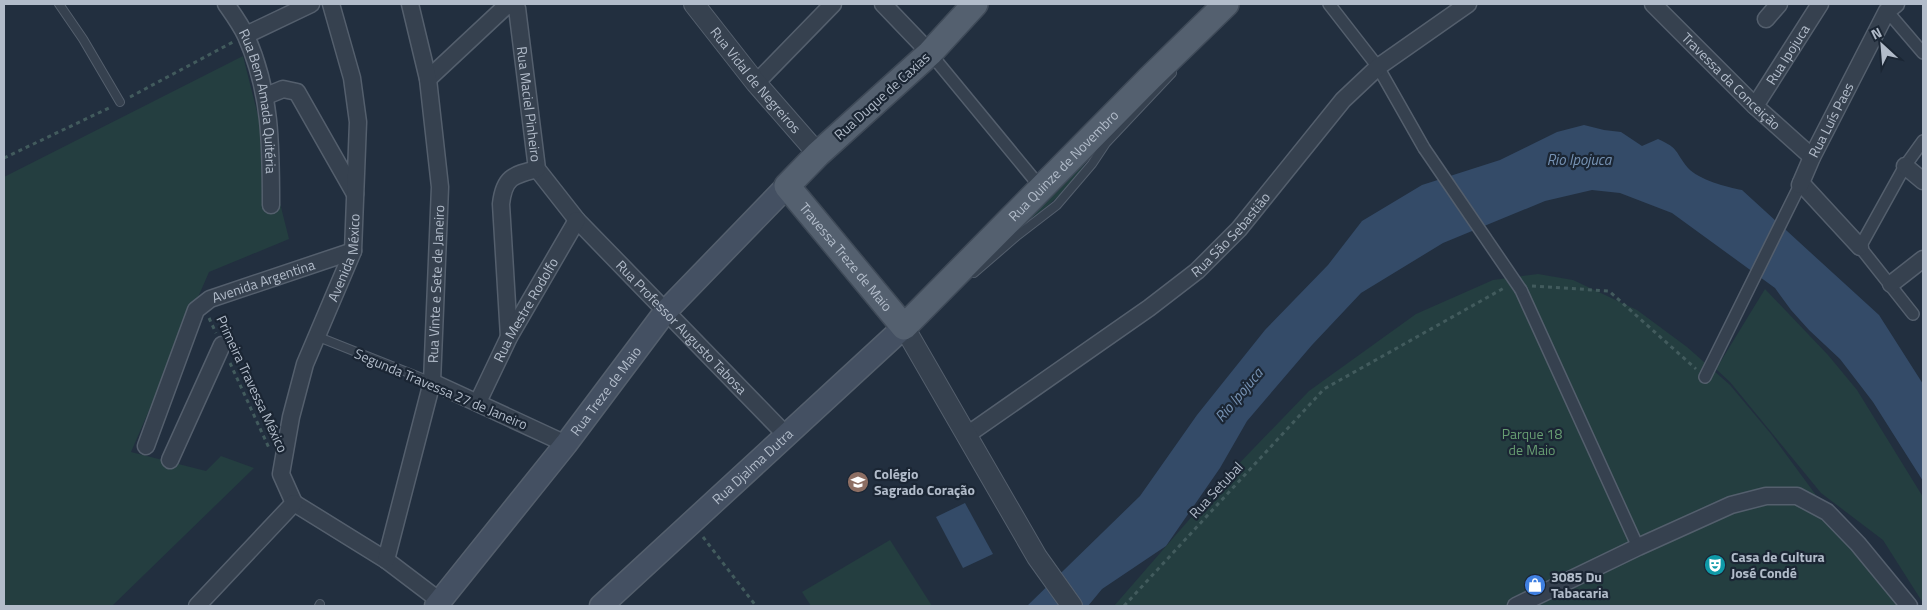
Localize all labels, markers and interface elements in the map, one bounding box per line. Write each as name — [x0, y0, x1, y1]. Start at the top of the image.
street label: Rua Ipojuca — [1760, 20, 1814, 89]
north arrow — [1857, 20, 1907, 70]
text: N — [1867, 21, 1885, 44]
street label: Rua Vidal de Negreiros — [706, 22, 806, 138]
street label: Rua Bem Amada Quitéria — [234, 25, 282, 174]
street label: Travessa da Conceição — [1677, 28, 1786, 134]
street label: Rua Maciel Pinheiro — [512, 45, 547, 163]
street label: Rua Duque de Caxias — [829, 47, 934, 144]
street label: Rua Luís Paes — [1803, 79, 1859, 161]
street label: Rua Quinze de Novembro — [1003, 105, 1123, 226]
water label: Rio Ipojuca — [1547, 148, 1613, 171]
street label: Rua São Sebastião — [1186, 187, 1275, 282]
street label: Travessa Treze de Maio — [795, 197, 898, 316]
street label: Rua Vinte e Sete de Janeiro — [422, 204, 449, 363]
street label: Avenida México — [322, 213, 364, 305]
street label: Rua Mestre Rodolfo — [488, 253, 563, 365]
street label: Avenida Argentina — [209, 254, 317, 308]
street label: Rua Professor Augusto Tabosa — [611, 255, 752, 399]
street label: Primeira Travessa México — [211, 312, 294, 456]
street label: Rua Treze de Maio — [565, 341, 646, 440]
street label: Segunda Travessa 27 de Janeiro — [351, 343, 531, 435]
water label: Rio Ipojuca — [1209, 361, 1269, 427]
street label: Rua Djalma Dutra — [707, 423, 797, 509]
park label: Parque 18 de Maio — [1502, 423, 1562, 460]
street label: Rua Setubal — [1184, 457, 1247, 523]
place label: Colégio Sagrado Coração — [874, 463, 975, 500]
school or university icon: Colégio Sagrado Coração — [846, 470, 870, 494]
place label: Casa de Cultura José Condé — [1731, 546, 1825, 583]
theatre icon: Casa de Cultura José Condé — [1703, 553, 1727, 577]
place label: 3085 Du Tabacaria — [1551, 566, 1609, 603]
shop icon: 3085 Du Tabacaria — [1523, 573, 1547, 597]

